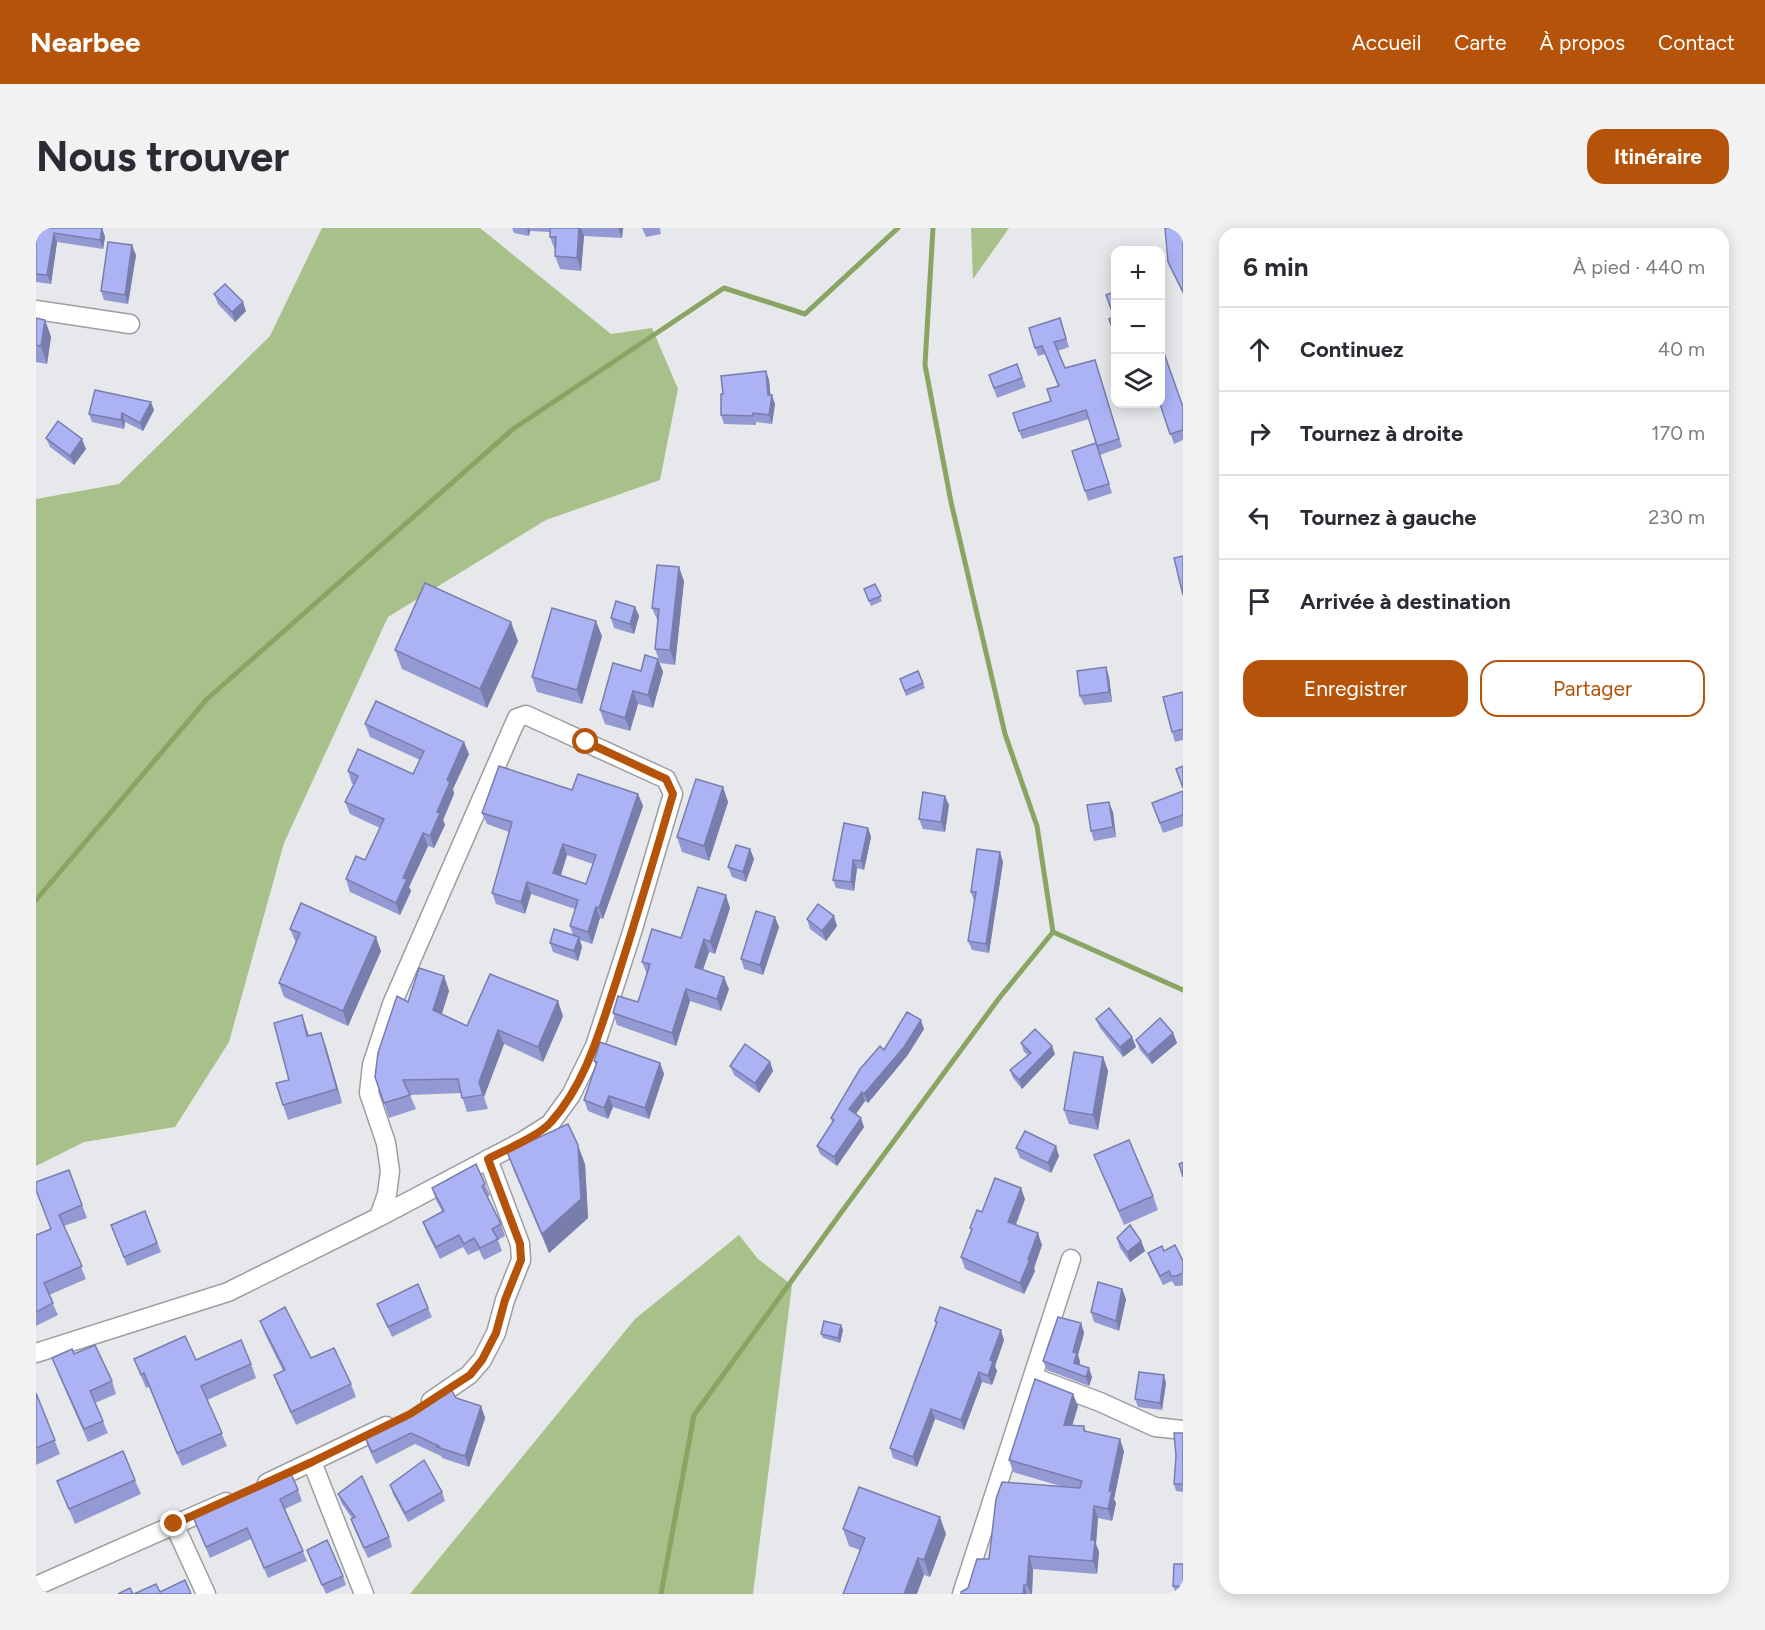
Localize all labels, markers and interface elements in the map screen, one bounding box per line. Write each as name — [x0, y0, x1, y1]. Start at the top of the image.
text: Nearbee — [30, 25, 140, 59]
text: Accueil — [1352, 30, 1421, 55]
text: Carte — [1454, 30, 1507, 55]
text: À propos — [1540, 30, 1625, 55]
text: Contact — [1658, 30, 1735, 55]
button: Itinéraire — [1587, 129, 1729, 184]
text: Nous trouver — [36, 131, 289, 182]
map controls — [1111, 246, 1165, 408]
button: + — [1111, 246, 1165, 300]
text: 6 min — [1243, 251, 1309, 283]
text: À pied · 440 m — [1573, 255, 1705, 279]
button: − — [1111, 300, 1165, 354]
icon: ahead — [1243, 333, 1276, 366]
text: Continuez — [1300, 336, 1404, 363]
text: 40 m — [1658, 337, 1705, 361]
button: layers — [1111, 354, 1165, 408]
icon: right — [1243, 417, 1276, 450]
text: Tournez à droite — [1300, 420, 1463, 447]
text: 170 m — [1651, 421, 1705, 445]
icon: left — [1243, 501, 1276, 534]
text: Tournez à gauche — [1300, 504, 1476, 531]
text: 230 m — [1648, 505, 1705, 529]
icon: arrive — [1243, 585, 1276, 618]
text: Arrivée à destination — [1300, 588, 1511, 615]
button: Enregistrer — [1243, 660, 1468, 717]
button: Partager — [1480, 660, 1705, 717]
route start — [572, 728, 598, 754]
route end — [160, 1510, 186, 1536]

